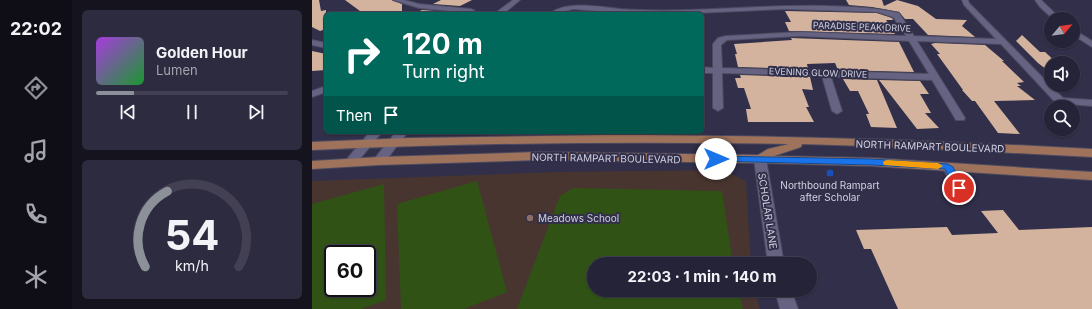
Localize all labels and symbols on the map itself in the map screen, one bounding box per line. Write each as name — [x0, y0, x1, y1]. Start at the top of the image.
north arrow — [1044, 12, 1080, 48]
street label: PARADISE PEAK DRIVE — [813, 19, 911, 34]
street label: EVENING GLOW DRIVE — [769, 65, 867, 80]
street label: NORTH RAMPART BOULEVARD — [855, 137, 1005, 155]
position arrow — [695, 138, 737, 180]
street label: NORTH RAMPART BOULEVARD — [531, 151, 681, 165]
marker: Northbound Rampart after Scholar — [825, 168, 835, 178]
pin — [942, 171, 976, 205]
street label: SCHOLAR LANE — [756, 172, 780, 250]
place label: Northbound Rampart after Scholar — [780, 179, 880, 203]
place label: Meadows School — [538, 212, 619, 224]
marker: Meadows School — [525, 213, 535, 223]
speed limit sign: 60 — [324, 245, 376, 297]

